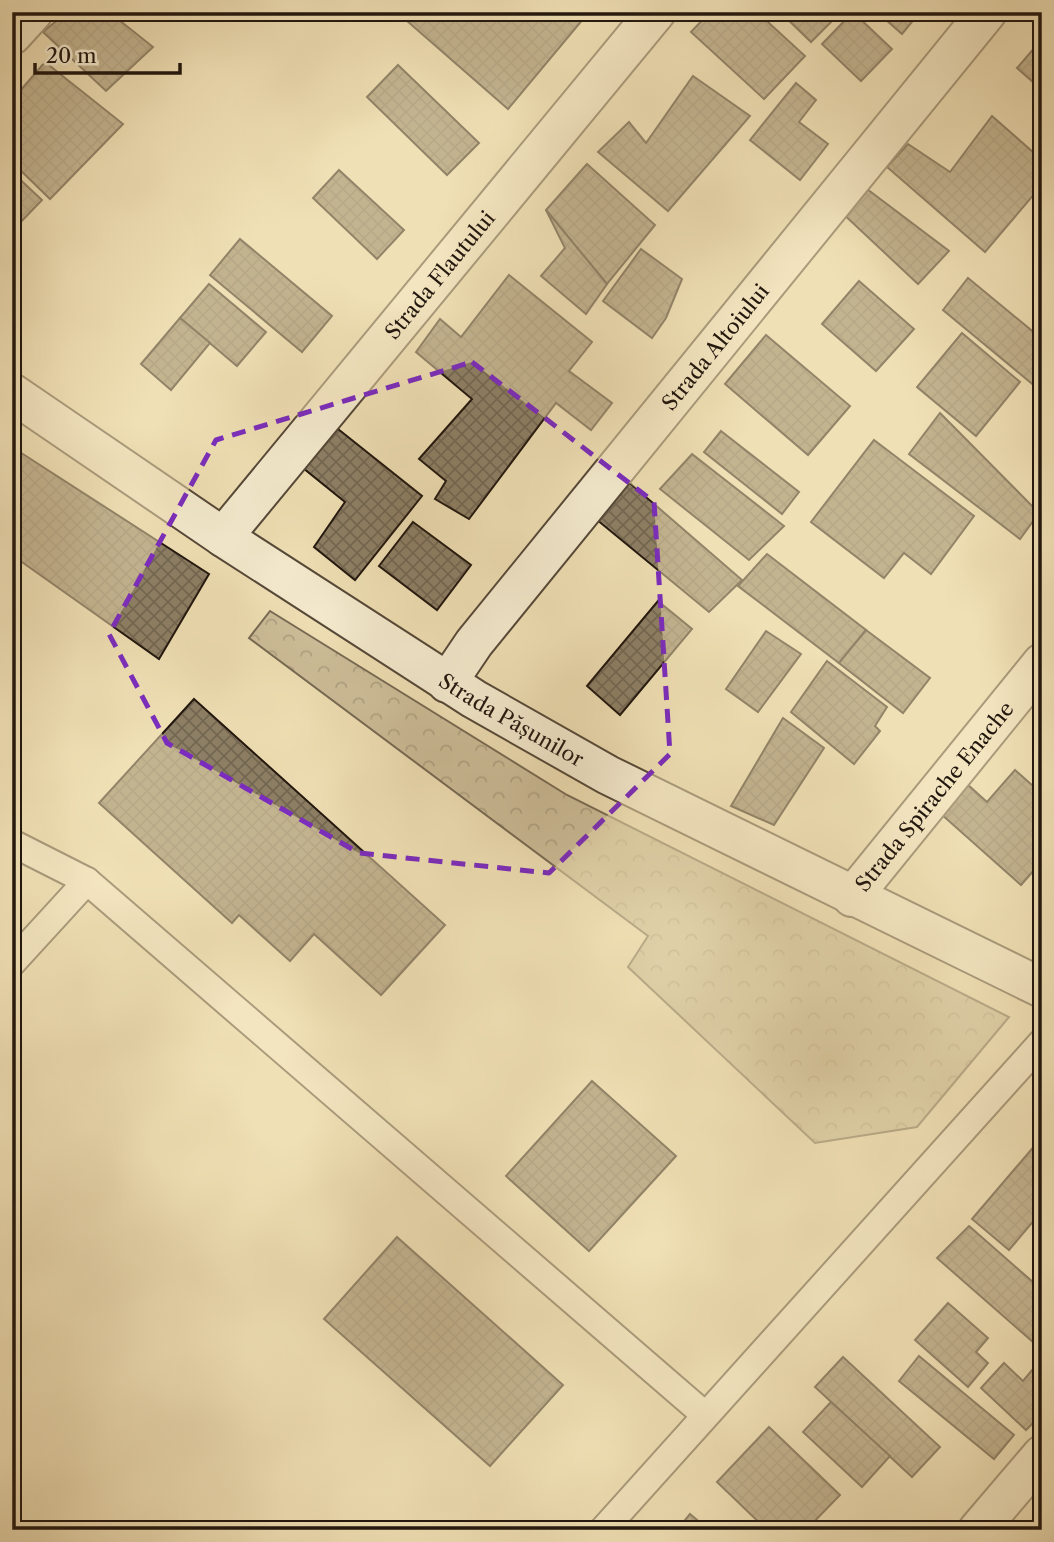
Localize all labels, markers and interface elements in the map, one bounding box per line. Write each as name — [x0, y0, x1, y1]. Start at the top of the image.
scale bar — [35, 32, 180, 76]
text: 20 m — [46, 43, 97, 68]
street label: Strada Flautului — [379, 205, 500, 344]
street label: Strada Altoiului — [656, 279, 773, 415]
street label: Strada Pășunilor — [435, 667, 589, 771]
street label: Strada Spirache Enache — [850, 696, 1018, 896]

